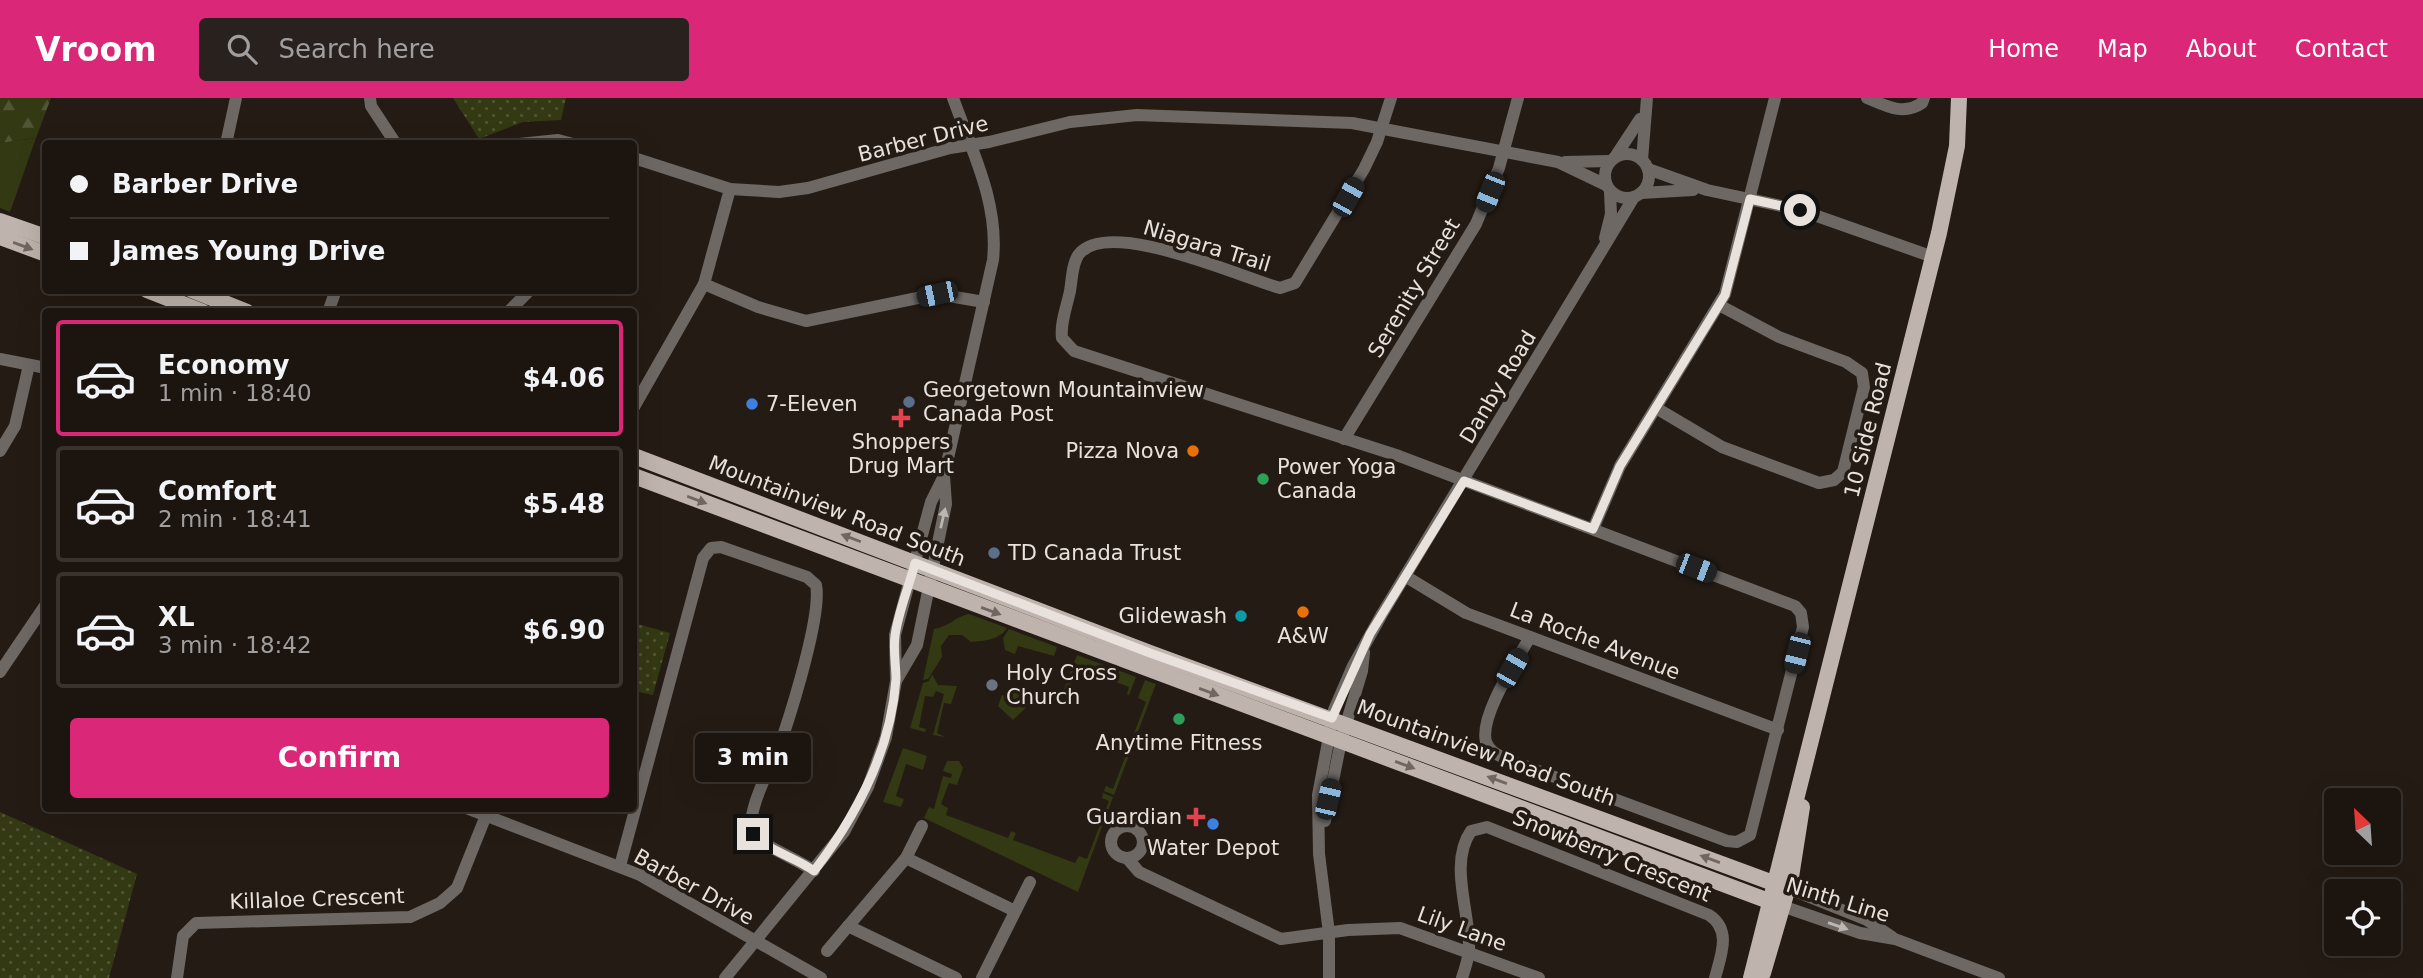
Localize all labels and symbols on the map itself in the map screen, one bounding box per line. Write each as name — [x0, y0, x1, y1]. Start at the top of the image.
street label: Barber Drive — [855, 111, 991, 167]
car — [1473, 169, 1508, 215]
car — [1329, 174, 1368, 220]
route start — [1784, 194, 1816, 226]
street label: Serenity Street — [1363, 214, 1465, 362]
street label: Niagara Trail — [1141, 215, 1273, 277]
one-way arrow — [12, 240, 33, 251]
car — [915, 279, 960, 309]
street label: Danby Road — [1455, 326, 1541, 448]
street label: 10 Side Road — [1840, 360, 1896, 500]
place label: Georgetown Mountainview Canada Post — [923, 378, 1204, 426]
place label: 7-Eleven — [766, 392, 858, 416]
marker: Georgetown Mountainview Canada Post — [901, 394, 917, 410]
marker: 7-Eleven — [744, 396, 760, 412]
marker: Shoppers Drug Mart — [893, 410, 909, 426]
place label: Shoppers Drug Mart — [848, 430, 954, 478]
place label: Pizza Nova — [1066, 439, 1179, 463]
marker: Pizza Nova — [1185, 443, 1201, 459]
street label: Mountainview Road South — [705, 451, 969, 571]
place label: Power Yoga Canada — [1277, 455, 1396, 503]
marker: Power Yoga Canada — [1255, 471, 1271, 487]
one-way arrow — [686, 495, 707, 506]
one-way arrow — [938, 507, 949, 529]
one-way arrow — [840, 533, 861, 544]
place label: TD Canada Trust — [1007, 541, 1181, 565]
marker: TD Canada Trust — [986, 545, 1002, 561]
car — [1673, 551, 1720, 585]
street label: La Roche Avenue — [1507, 598, 1683, 684]
place label: Glidewash — [1119, 604, 1227, 628]
marker: A&W — [1295, 604, 1311, 620]
one-way arrow — [981, 606, 1002, 617]
marker: Glidewash — [1233, 608, 1249, 624]
place label: A&W — [1277, 624, 1329, 648]
car — [1782, 630, 1813, 676]
car — [1493, 645, 1532, 691]
place label: Holy Cross Church — [1006, 661, 1117, 709]
marker: Holy Cross Church — [984, 677, 1000, 693]
one-way arrow — [1198, 687, 1219, 698]
street label: Mountainview Road South — [1353, 695, 1619, 811]
marker: Anytime Fitness — [1171, 711, 1187, 727]
place label: Anytime Fitness — [1096, 731, 1262, 755]
callout: 3 min — [695, 732, 811, 782]
one-way arrow — [1394, 760, 1415, 771]
one-way arrow — [1487, 774, 1508, 785]
car — [1314, 776, 1343, 822]
north arrow — [2324, 788, 2401, 864]
place label: Guardian — [1086, 805, 1182, 829]
street label: Snowberry Crescent — [1509, 805, 1715, 907]
marker: Guardian — [1188, 809, 1204, 825]
marker: Water Depot — [1205, 816, 1221, 832]
route end — [737, 818, 769, 850]
place label: Water Depot — [1147, 836, 1279, 860]
street label: Barber Drive — [630, 844, 758, 930]
one-way arrow — [1700, 853, 1721, 864]
street label: Ninth Line — [1783, 873, 1893, 927]
street label: Killaloe Crescent — [229, 884, 405, 914]
street label: Lily Lane — [1414, 902, 1510, 956]
one-way arrow — [1827, 921, 1848, 932]

